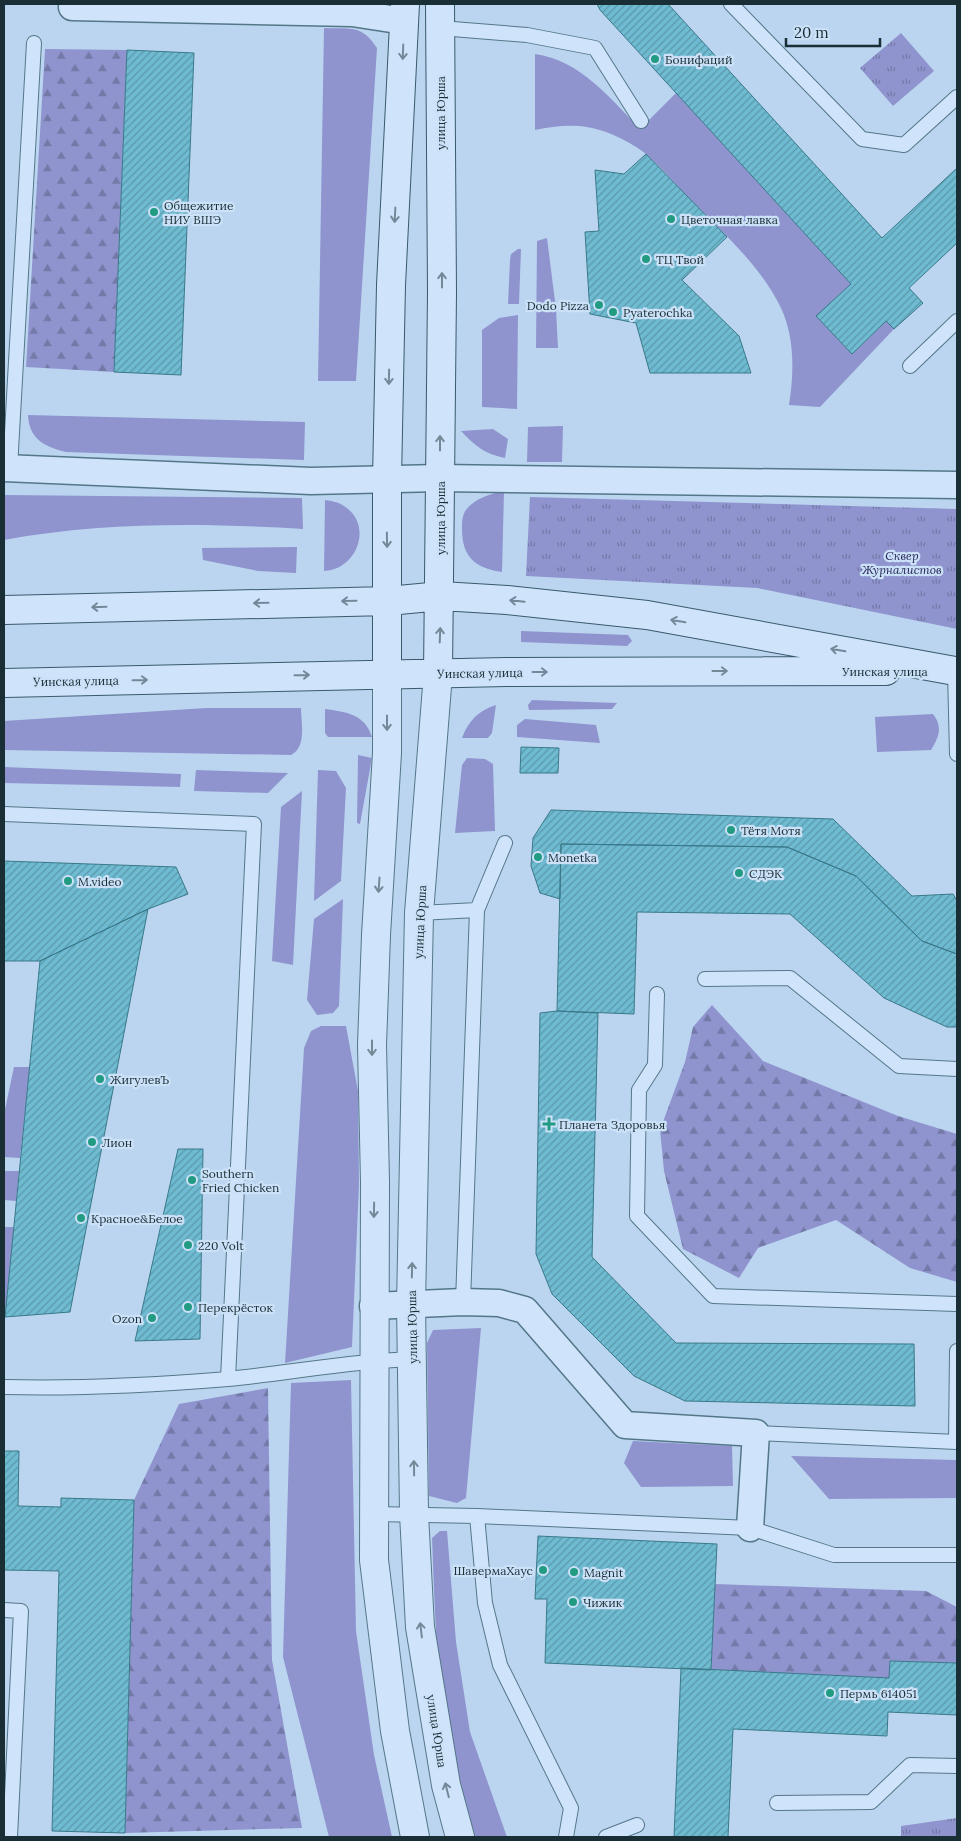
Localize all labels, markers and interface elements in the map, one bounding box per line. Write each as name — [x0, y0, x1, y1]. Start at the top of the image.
scale bar — [786, 15, 880, 47]
text: 20 m — [794, 23, 829, 42]
one-way arrow — [398, 44, 407, 60]
place label: Бонифаций — [665, 52, 732, 67]
marker: Бонифаций — [649, 53, 661, 65]
street label: улица Юрша — [433, 76, 448, 150]
place label: Общежитие НИУ ВШЭ — [164, 198, 234, 227]
marker: Общежитие НИУ ВШЭ — [148, 206, 160, 218]
one-way arrow — [390, 206, 399, 222]
place label: Цветочная лавка — [681, 212, 778, 227]
marker: Цветочная лавка — [665, 213, 677, 225]
place label: ТЦ Твой — [656, 252, 704, 267]
marker: ТЦ Твой — [640, 253, 652, 265]
one-way arrow — [437, 272, 446, 288]
place label: Dodo Pizza — [527, 298, 589, 313]
marker: Dodo Pizza — [593, 299, 605, 311]
place label: Pyaterochka — [623, 305, 692, 320]
marker: Pyaterochka — [607, 306, 619, 318]
one-way arrow — [384, 368, 394, 385]
one-way arrow — [435, 435, 445, 451]
street label: улица Юрша — [433, 481, 448, 555]
one-way arrow — [382, 531, 392, 547]
park label: Сквер Журналистов — [861, 548, 942, 577]
one-way arrow — [341, 596, 358, 606]
one-way arrow — [509, 596, 525, 606]
one-way arrow — [253, 598, 270, 608]
one-way arrow — [91, 602, 107, 612]
one-way arrow — [670, 615, 686, 625]
one-way arrow — [435, 627, 444, 643]
one-way arrow — [830, 644, 846, 654]
street label: Уинская улица — [841, 664, 928, 679]
street label: Уинская улица — [436, 665, 523, 681]
one-way arrow — [711, 666, 727, 676]
one-way arrow — [531, 667, 547, 677]
one-way arrow — [294, 671, 310, 680]
street label: Уинская улица — [32, 673, 119, 689]
one-way arrow — [132, 675, 148, 684]
one-way arrow — [382, 715, 392, 731]
place label: Тётя Мотя — [741, 823, 801, 838]
marker: Тётя Мотя — [725, 824, 737, 836]
place label: Monetka — [548, 850, 597, 865]
marker: Monetka — [532, 851, 544, 863]
place label: СДЭК — [749, 866, 783, 881]
marker: СДЭК — [733, 867, 745, 879]
place label: M.video — [78, 874, 122, 889]
marker: M.video — [62, 875, 74, 887]
one-way arrow — [374, 877, 383, 893]
street label: улица Юрша — [411, 885, 429, 959]
one-way arrow — [367, 1040, 377, 1056]
place label: ЖигулевЪ — [110, 1072, 170, 1087]
marker: ЖигулевЪ — [94, 1073, 106, 1085]
place label: Планета Здоровья — [559, 1117, 665, 1132]
marker: Планета Здоровья — [543, 1118, 555, 1130]
place label: Лион — [102, 1135, 132, 1150]
marker: Лион — [86, 1136, 98, 1148]
place label: Southern Fried Chicken — [202, 1166, 279, 1195]
marker: Southern Fried Chicken — [186, 1174, 198, 1186]
one-way arrow — [369, 1202, 379, 1218]
place label: Красное&Белое — [91, 1211, 183, 1226]
marker: Красное&Белое — [75, 1212, 87, 1224]
place label: 220 Volt — [198, 1238, 244, 1253]
marker: 220 Volt — [182, 1239, 194, 1251]
one-way arrow — [407, 1262, 416, 1278]
street label: улица Юрша — [404, 1290, 420, 1364]
place label: Перекрёсток — [198, 1300, 273, 1315]
marker: Перекрёсток — [182, 1301, 194, 1313]
place label: Ozon — [112, 1311, 142, 1326]
marker: Ozon — [146, 1312, 158, 1324]
one-way arrow — [409, 1460, 419, 1476]
place label: ШавермаХаус — [453, 1563, 533, 1578]
marker: ШавермаХаус — [537, 1564, 549, 1576]
place label: Magnit — [584, 1565, 624, 1580]
marker: Magnit — [568, 1566, 580, 1578]
place label: Чижик — [583, 1595, 623, 1610]
marker: Чижик — [567, 1596, 579, 1608]
one-way arrow — [416, 1622, 426, 1638]
place label: Пермь 614051 — [840, 1686, 917, 1701]
marker: Пермь 614051 — [824, 1687, 836, 1699]
street label: улица Юрша — [424, 1693, 450, 1769]
one-way arrow — [442, 1783, 451, 1799]

